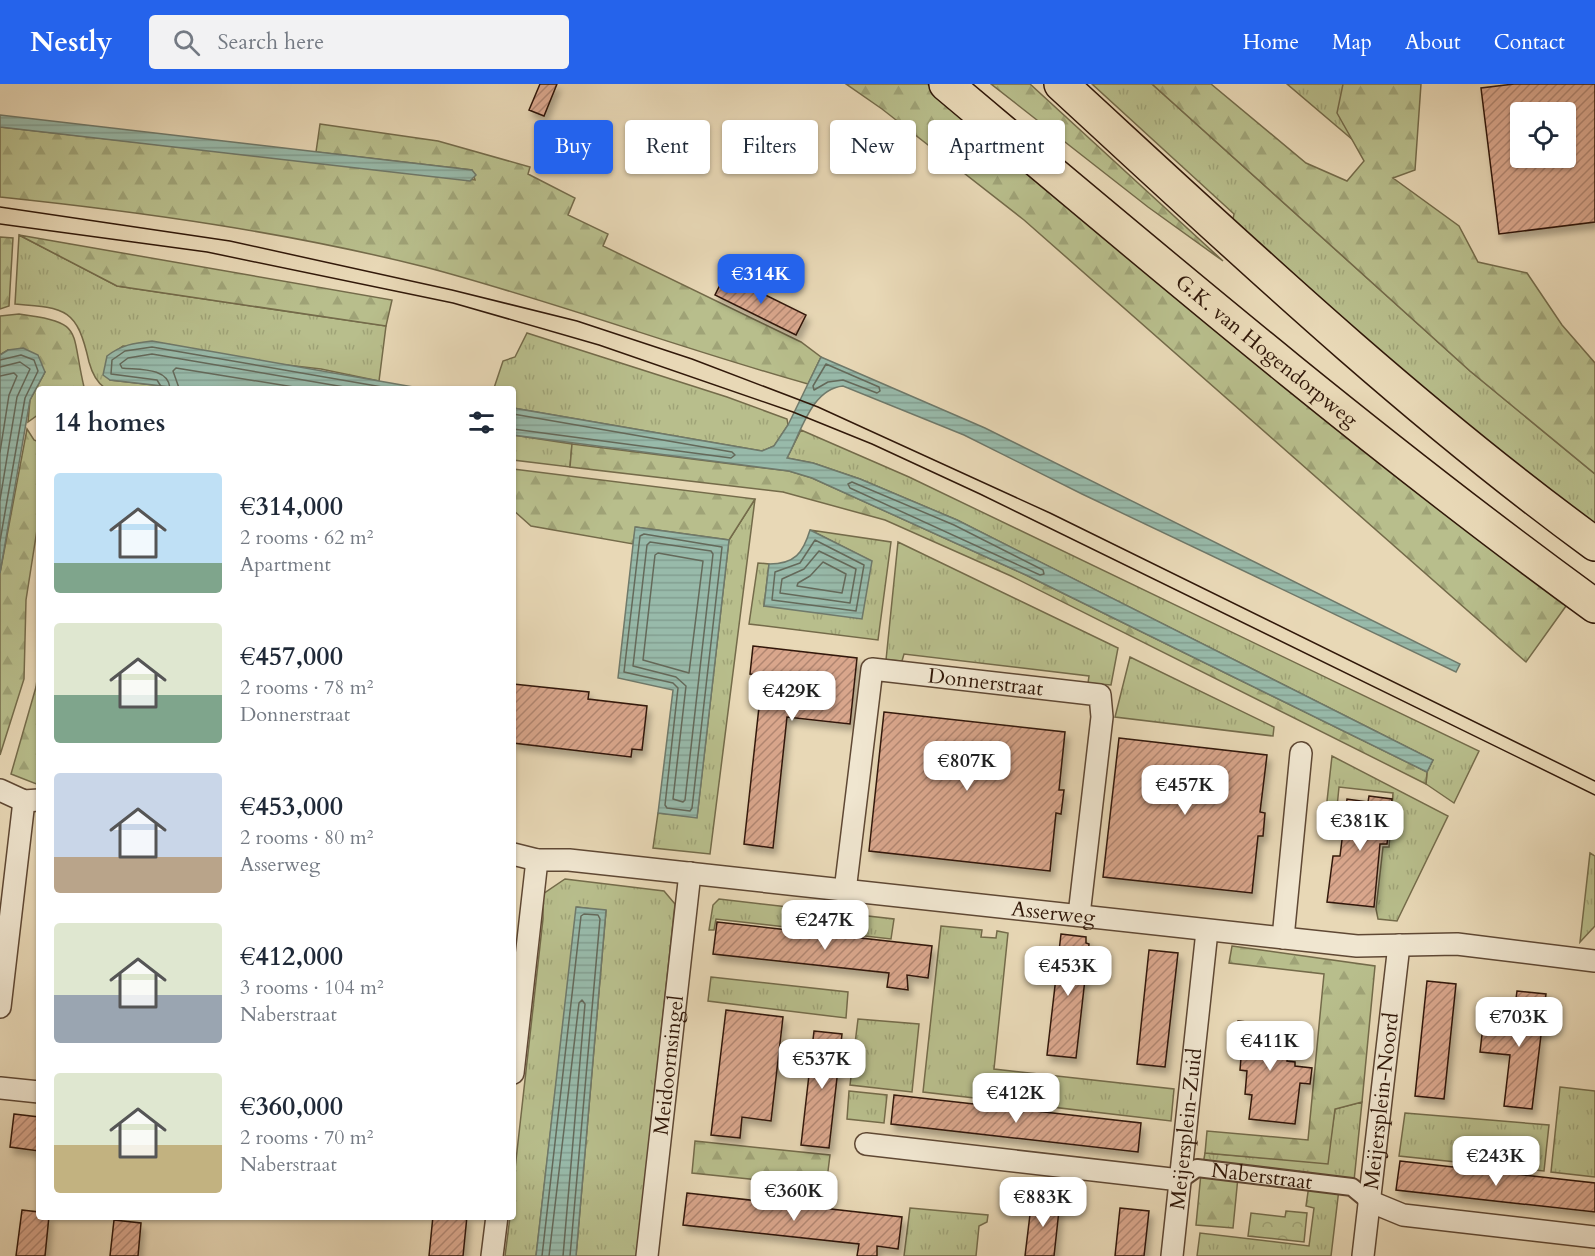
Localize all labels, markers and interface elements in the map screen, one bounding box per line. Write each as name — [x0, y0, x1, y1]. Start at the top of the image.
search box — [149, 15, 569, 69]
text: Nestly — [30, 23, 113, 61]
icon: search — [170, 26, 203, 59]
text: Search here — [218, 27, 324, 57]
text: Home — [1243, 28, 1299, 57]
text: Map — [1332, 28, 1372, 57]
text: About — [1405, 28, 1461, 57]
text: Contact — [1494, 28, 1565, 57]
map controls — [1510, 102, 1576, 168]
button: locate — [1510, 102, 1576, 168]
chip: Buy — [534, 120, 613, 174]
chip: Rent — [625, 120, 710, 174]
chip: Filters — [722, 120, 818, 174]
chip: New — [830, 120, 916, 174]
chip: Apartment — [928, 120, 1065, 174]
pin: €314K — [719, 254, 803, 305]
text: €314K — [732, 260, 790, 287]
street label: G.K. van Hogendorpweg — [1169, 268, 1364, 434]
text: 14 homes — [54, 405, 165, 440]
icon: filters — [465, 406, 498, 439]
text: €314,000 — [240, 489, 343, 524]
icon: home — [102, 497, 174, 569]
text: 2 rooms · 62 m² — [240, 524, 373, 551]
text: Apartment — [240, 551, 331, 578]
text: €457,000 — [240, 639, 343, 674]
icon: home — [102, 647, 174, 719]
street label: Donnerstraat — [926, 661, 1045, 703]
pin: €429K — [750, 671, 834, 722]
text: 2 rooms · 78 m² — [240, 674, 373, 701]
text: €429K — [763, 677, 821, 704]
text: Donnerstraat — [240, 701, 350, 728]
pin: €807K — [925, 741, 1009, 792]
text: €807K — [938, 747, 996, 774]
pin: €457K — [1143, 765, 1227, 816]
text: €457K — [1156, 771, 1214, 798]
text: €453,000 — [240, 789, 343, 824]
icon: home — [102, 797, 174, 869]
pin: €381K — [1318, 801, 1402, 852]
text: €381K — [1331, 807, 1389, 834]
text: 2 rooms · 80 m² — [240, 824, 373, 851]
text: Asserweg — [240, 851, 320, 878]
street label: Asserweg — [1010, 894, 1097, 932]
pin: €247K — [783, 900, 867, 951]
text: €247K — [796, 906, 854, 933]
text: €412,000 — [240, 939, 343, 974]
pin: €453K — [1026, 946, 1110, 997]
icon: home — [102, 947, 174, 1019]
text: €453K — [1039, 952, 1097, 979]
text: 3 rooms · 104 m² — [240, 974, 384, 1001]
street label: Meidoornsingel — [647, 994, 691, 1137]
pin: €703K — [1477, 997, 1561, 1048]
text: Naberstraat — [240, 1001, 337, 1028]
text: €703K — [1490, 1003, 1548, 1030]
street label: Meijersplein-Noord — [1357, 1011, 1406, 1191]
pin: €411K — [1228, 1021, 1312, 1072]
text: €411K — [1241, 1027, 1299, 1054]
pin: €537K — [780, 1039, 864, 1090]
text: €537K — [793, 1045, 851, 1072]
street label: Meijersplein-Zuid — [1163, 1047, 1209, 1211]
pin: €412K — [974, 1073, 1058, 1124]
text: €412K — [987, 1079, 1045, 1106]
text: €360,000 — [240, 1089, 343, 1124]
icon: home — [102, 1097, 174, 1169]
text: 2 rooms · 70 m² — [240, 1124, 373, 1151]
pin: €243K — [1454, 1136, 1538, 1187]
text: €243K — [1467, 1142, 1525, 1169]
text: Naberstraat — [240, 1151, 337, 1178]
street label: Naberstraat — [1209, 1156, 1314, 1197]
pin: €360K — [752, 1171, 836, 1222]
text: €360K — [765, 1177, 823, 1204]
pin: €883K — [1001, 1177, 1085, 1228]
text: €883K — [1014, 1183, 1072, 1210]

